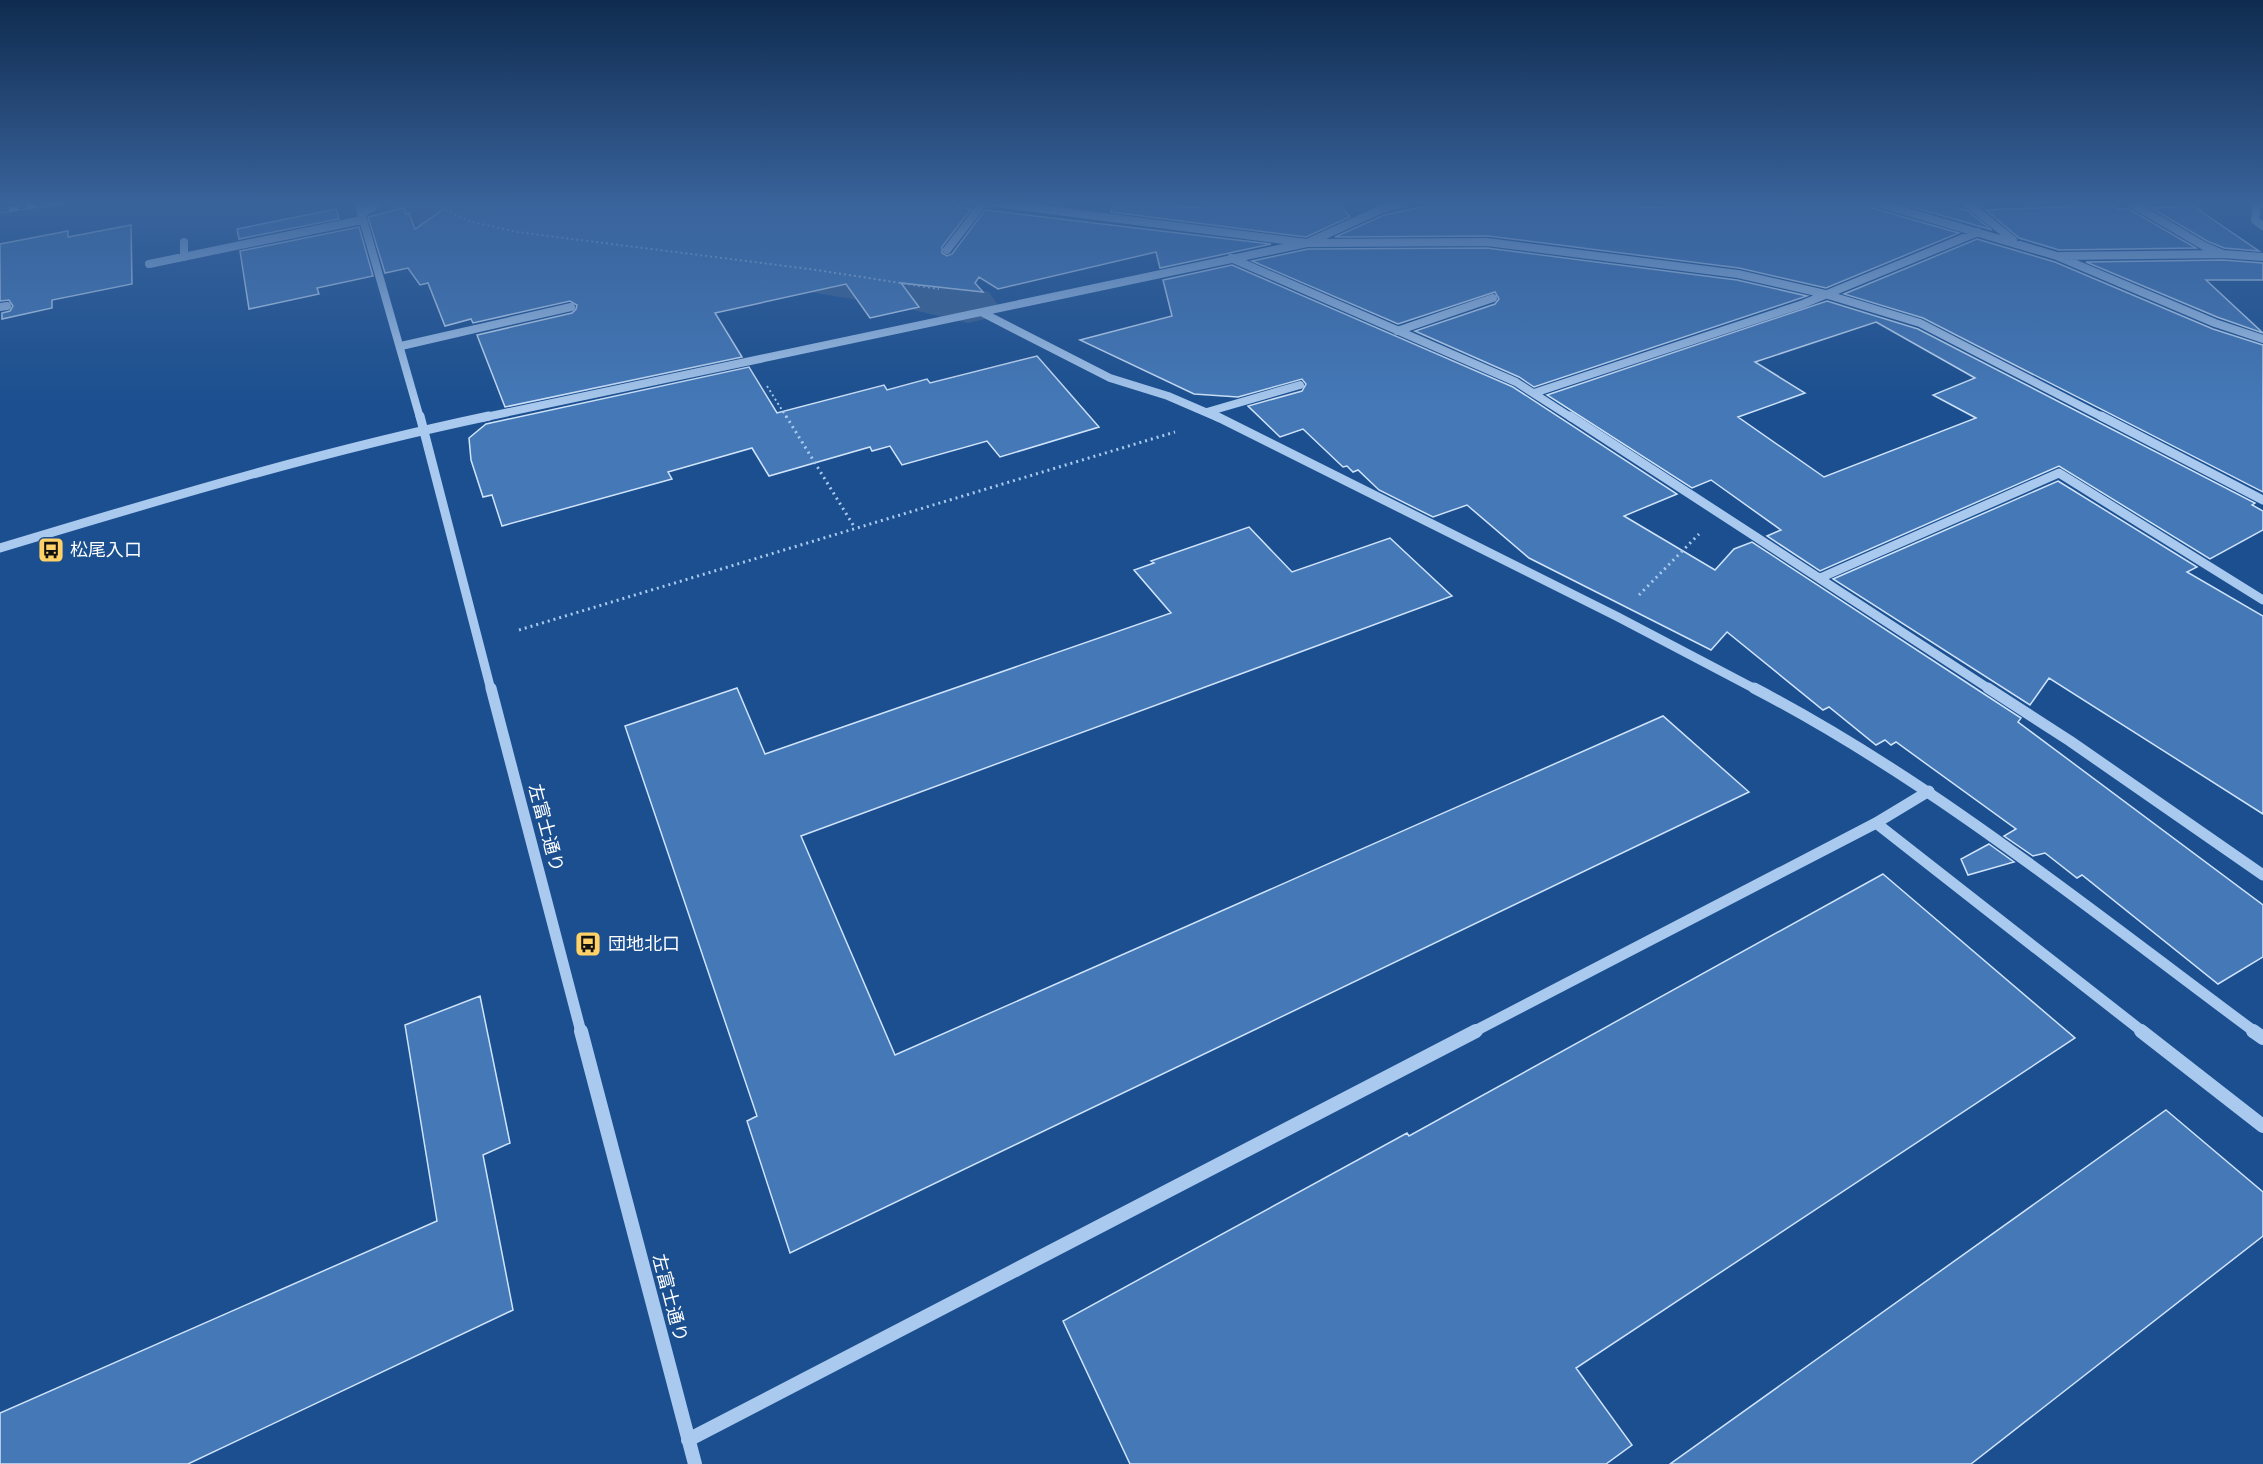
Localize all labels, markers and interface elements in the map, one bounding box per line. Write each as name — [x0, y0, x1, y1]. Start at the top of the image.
bus stop icon: 松尾入口 — [36, 535, 66, 565]
place label: 松尾入口 — [70, 540, 142, 560]
street label: 左富士通り — [525, 782, 567, 874]
bus stop icon: 団地北口 — [573, 929, 603, 959]
place label: 団地北口 — [608, 934, 680, 954]
street label: 左富士通り — [649, 1252, 691, 1344]

